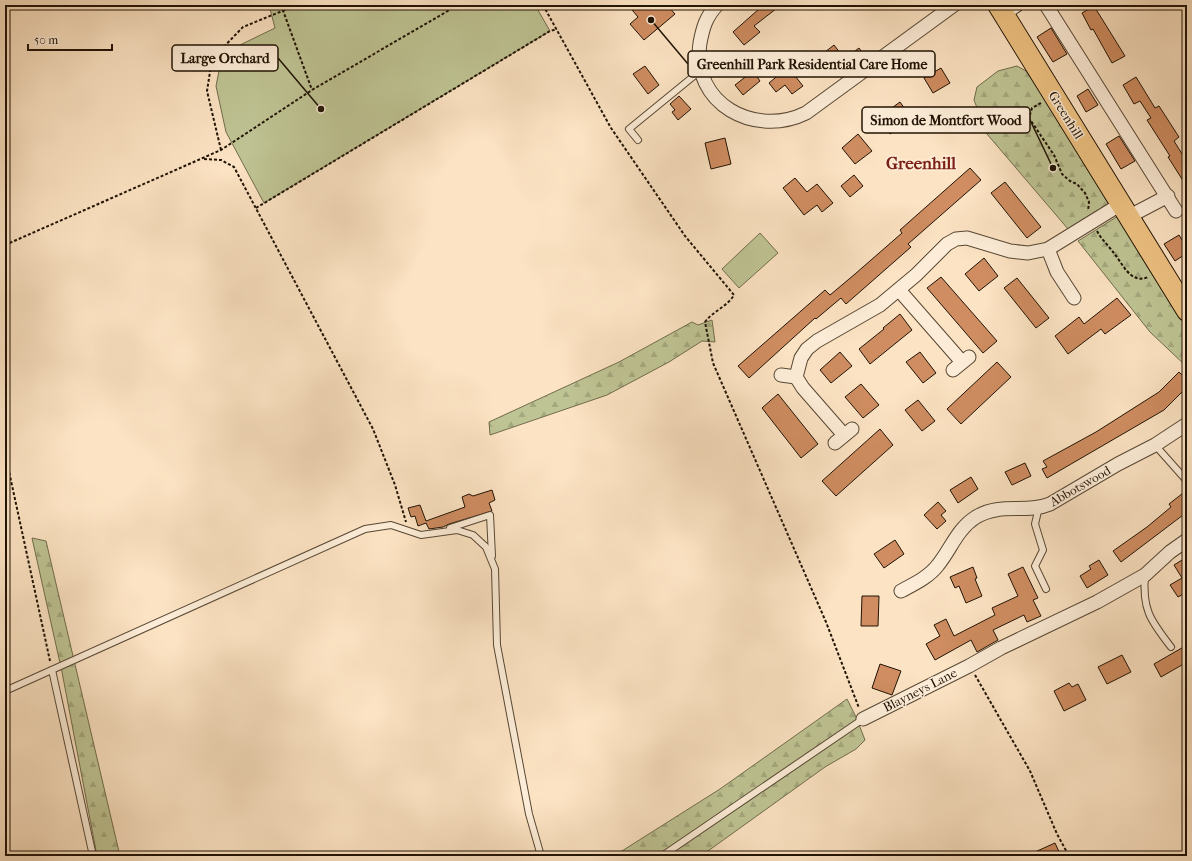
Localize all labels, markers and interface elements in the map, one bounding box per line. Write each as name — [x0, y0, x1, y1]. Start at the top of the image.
scale bar — [28, 26, 112, 52]
text: 50 m — [34, 33, 58, 47]
callout: Large Orchard — [172, 45, 278, 71]
text: Large Orchard — [180, 50, 271, 67]
callout: Greenhill Park Residential Care Home — [688, 51, 935, 77]
text: Greenhill Park Residential Care Home — [697, 56, 927, 73]
street label: Greenhill — [1045, 88, 1087, 142]
callout: Simon de Montfort Wood — [862, 107, 1030, 133]
text: Simon de Montfort Wood — [870, 112, 1023, 129]
district label: Greenhill — [886, 153, 956, 173]
street label: Abbotswood — [1046, 462, 1114, 510]
street label: Blayneys Lane — [881, 665, 960, 715]

